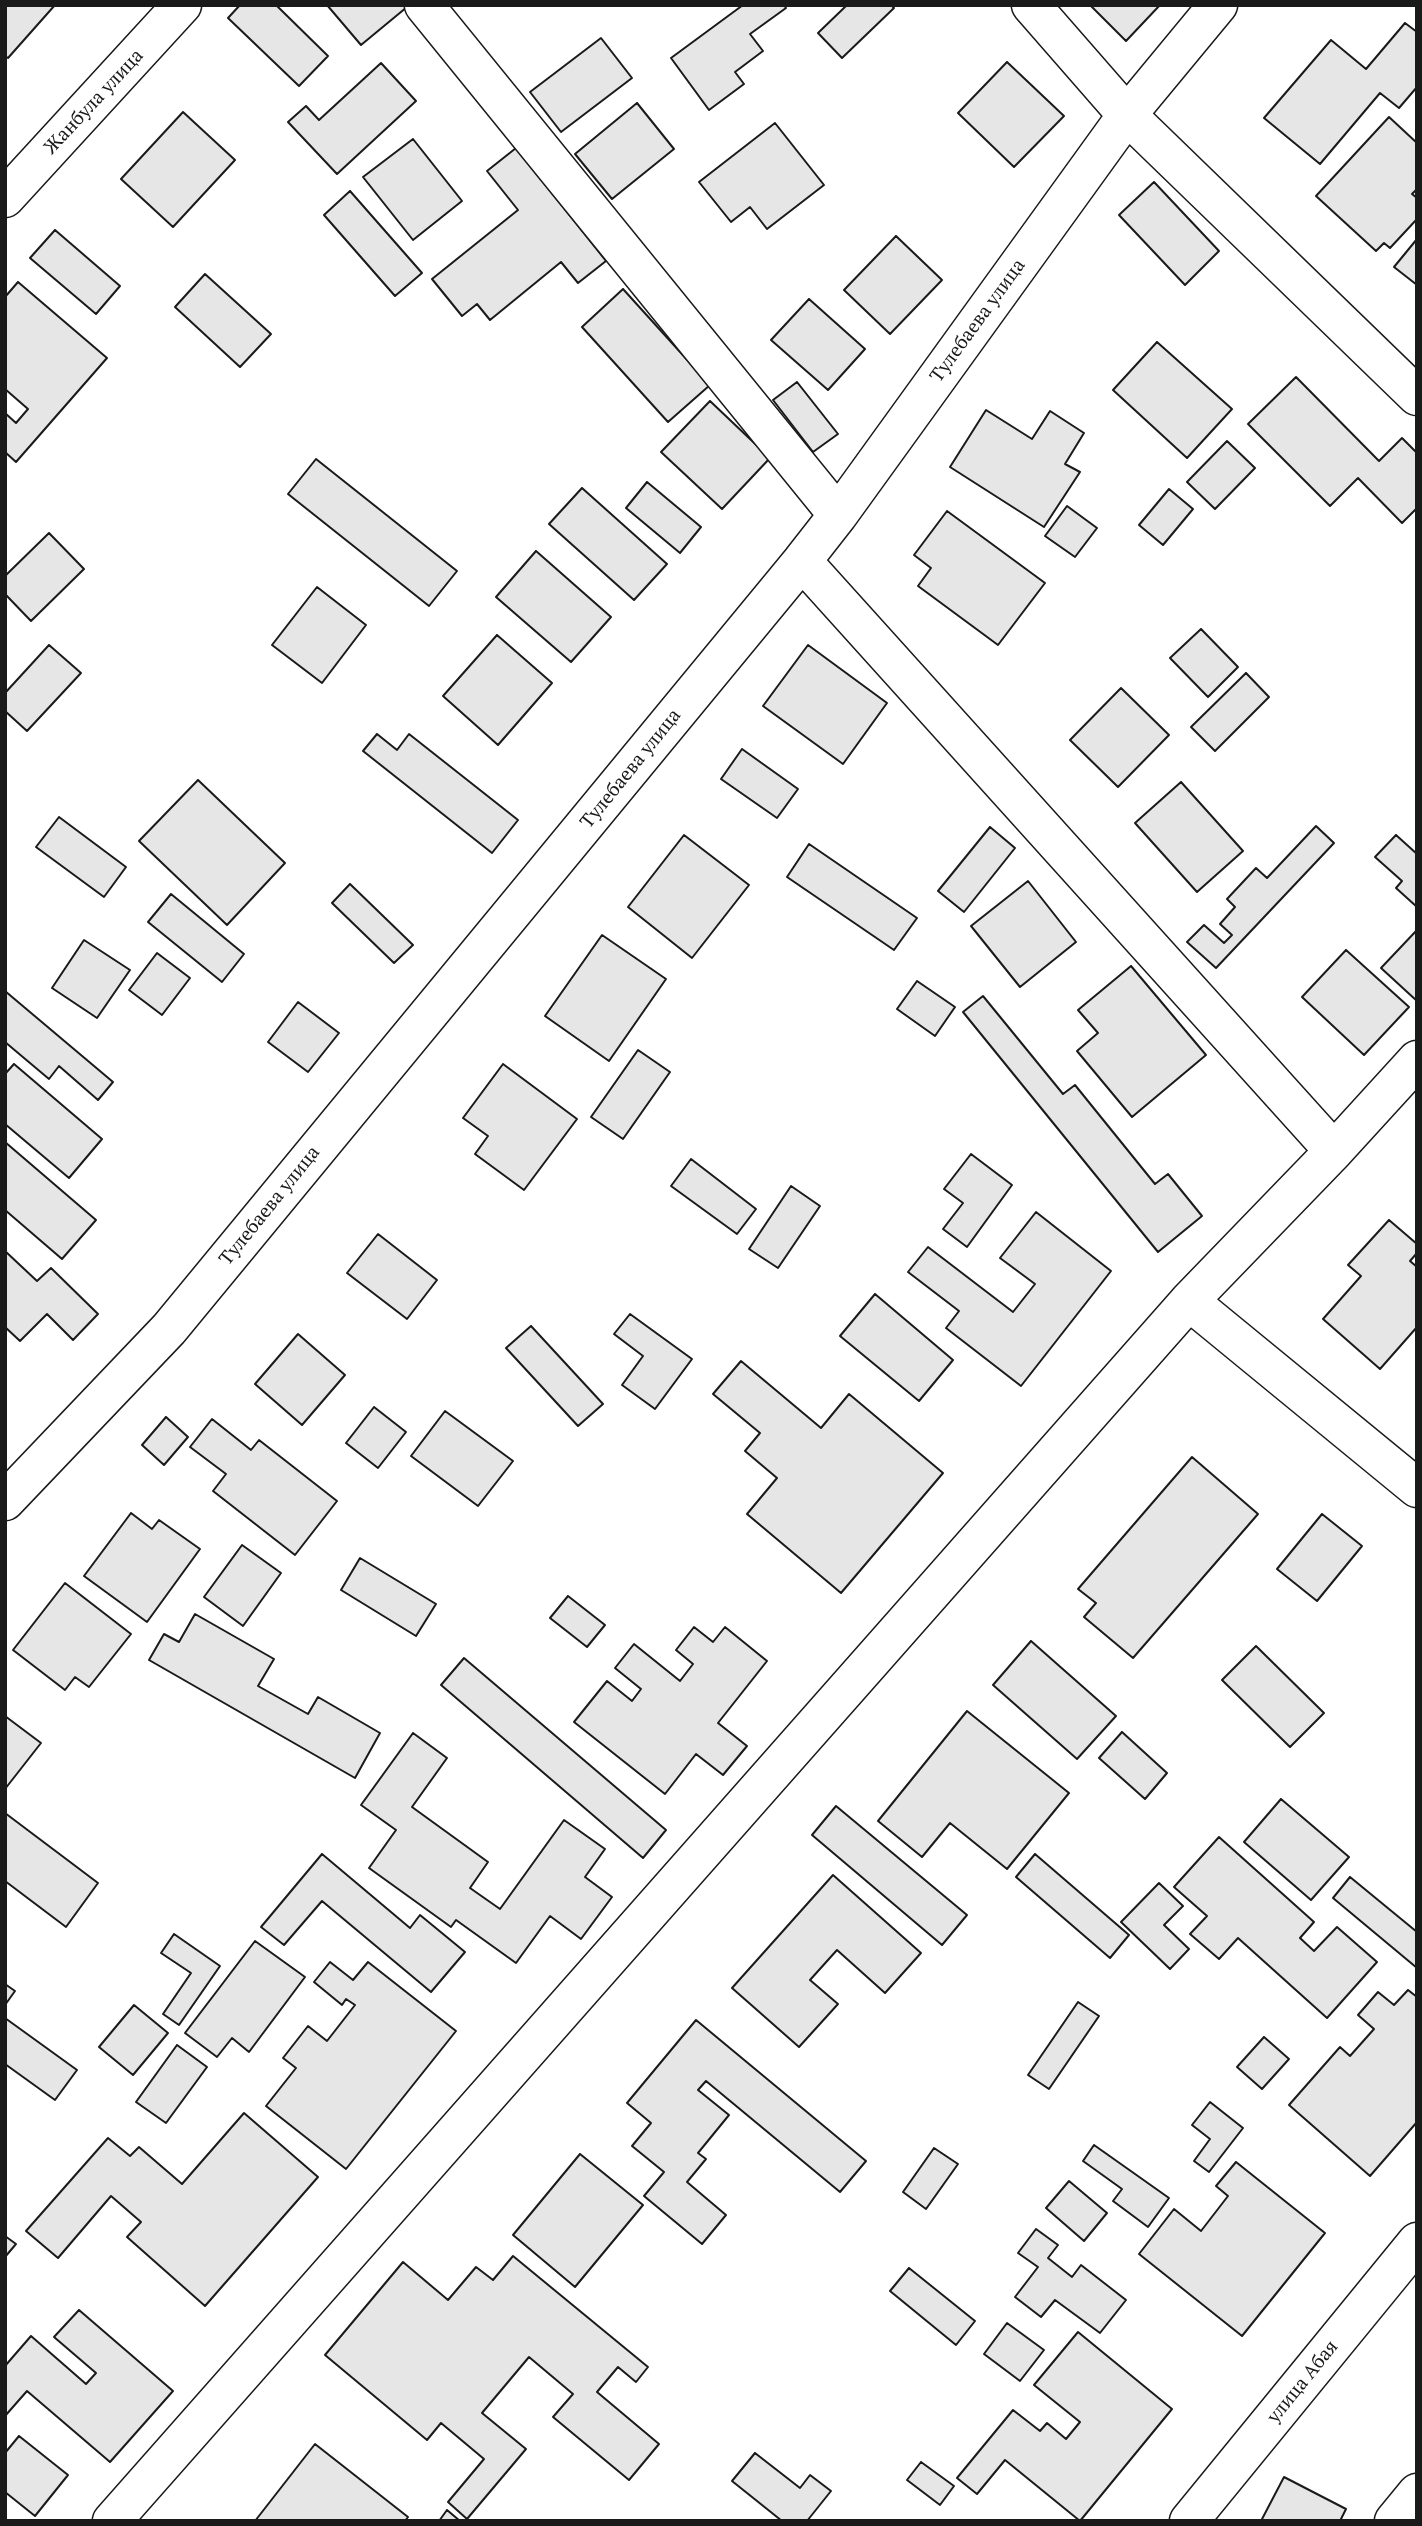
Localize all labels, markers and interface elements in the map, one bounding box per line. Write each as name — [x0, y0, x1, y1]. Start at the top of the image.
street label: Жанбула улица — [40, 45, 148, 159]
street label: Тулебаева улица — [926, 255, 1030, 387]
street label: Тулебаева улица — [576, 705, 686, 833]
street label: Тулебаева улица — [215, 1142, 325, 1270]
street label: улица Абая — [1263, 2336, 1343, 2428]

